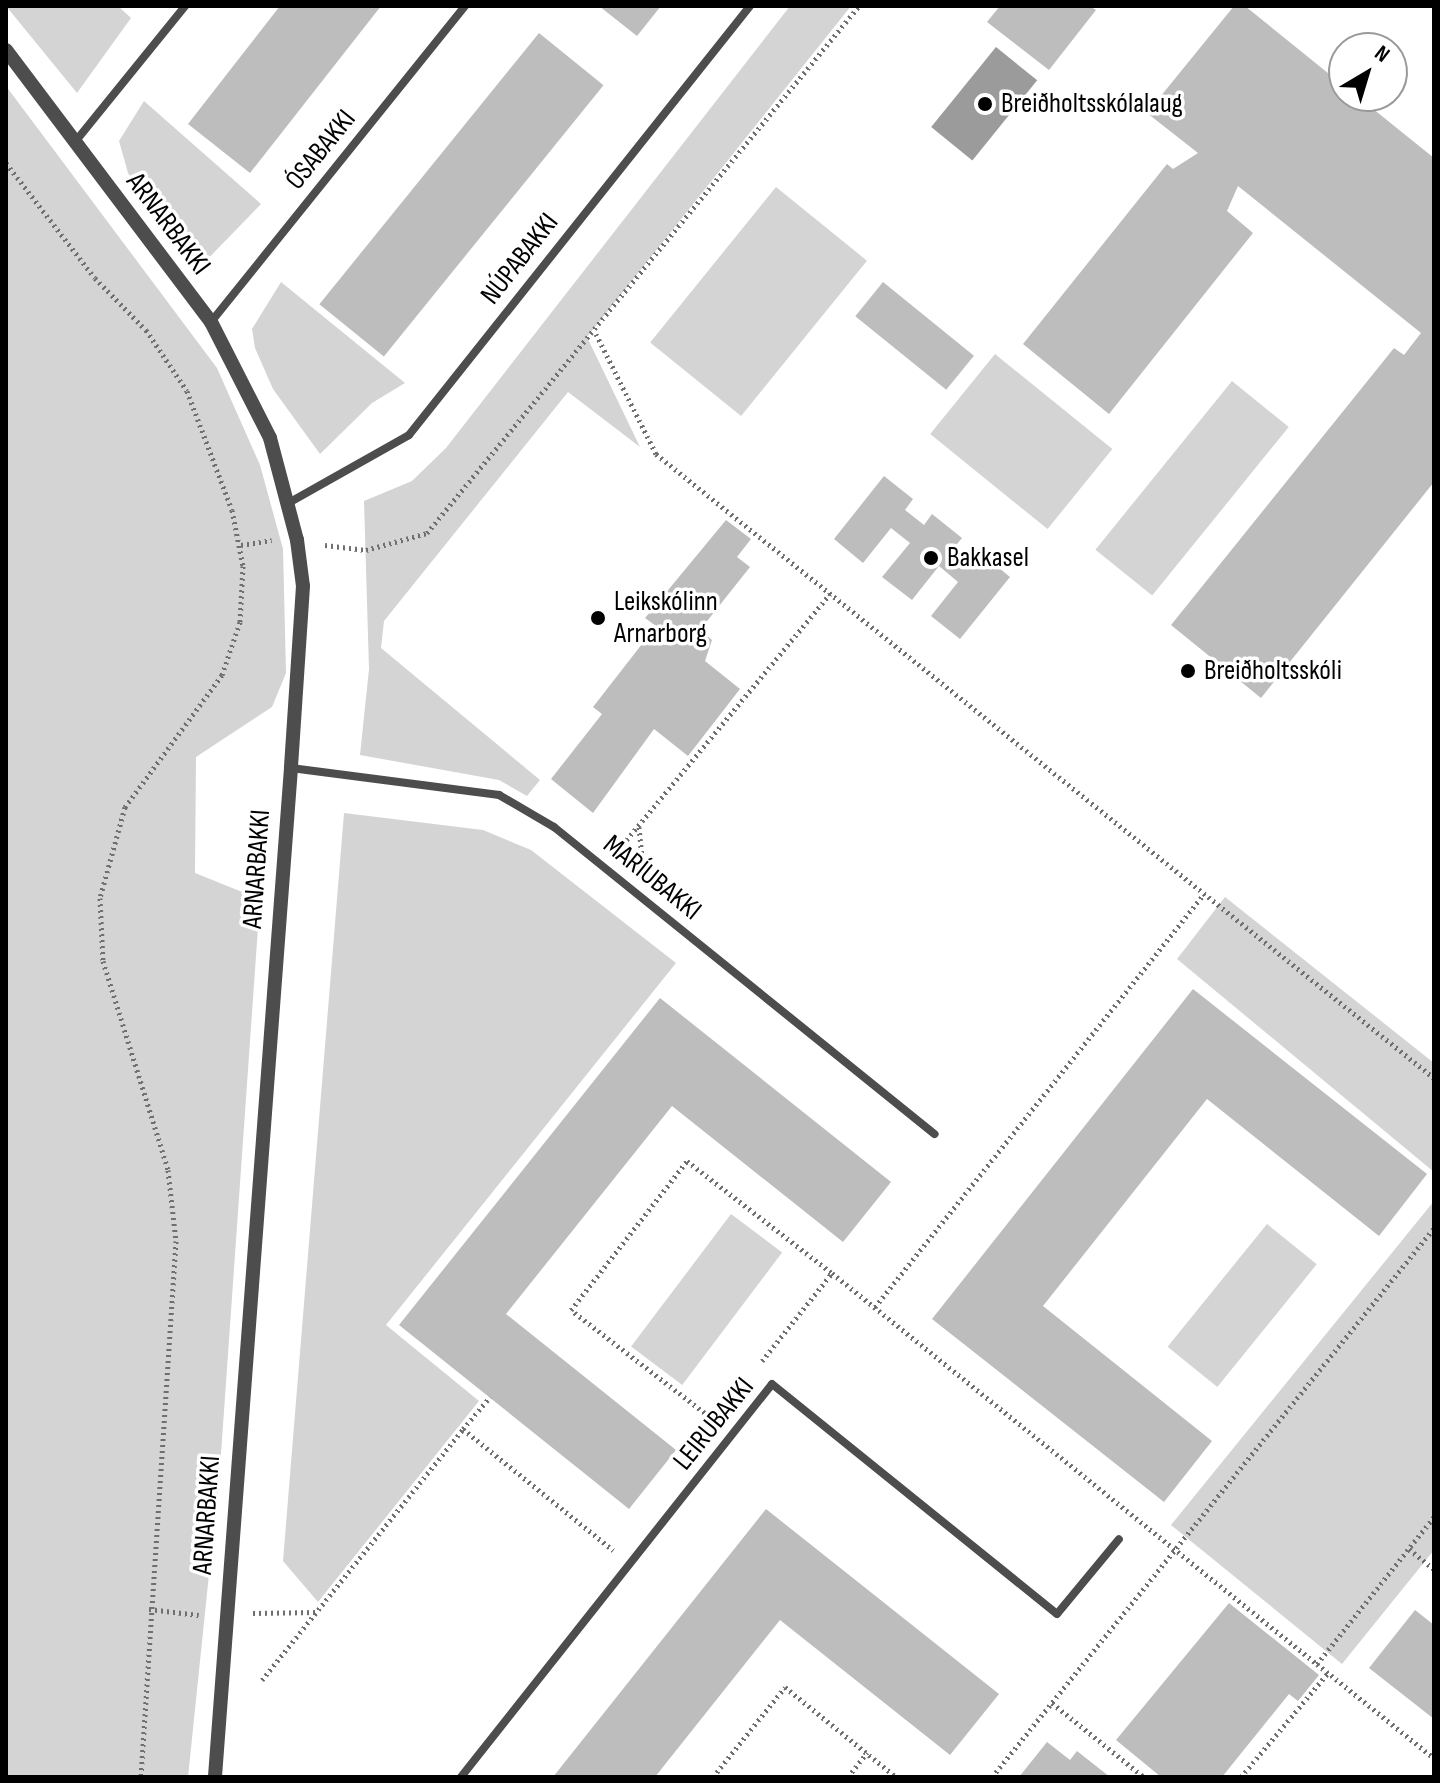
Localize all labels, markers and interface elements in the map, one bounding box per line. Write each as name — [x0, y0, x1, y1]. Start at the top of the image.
north arrow — [1328, 32, 1408, 112]
text: N — [1369, 40, 1395, 69]
place label: Breiðholtsskólalaug — [1001, 87, 1183, 121]
marker: Breiðholtsskólalaug — [976, 95, 994, 113]
street label: ÓSABAKKI — [279, 103, 363, 197]
street label: ARNARBAKKI — [119, 166, 217, 282]
street label: NÚPABAKKI — [474, 207, 566, 311]
place label: Bakkasel — [947, 541, 1029, 575]
marker: Bakkasel — [922, 549, 940, 567]
place label: Leikskólinn Arnarborg — [614, 585, 718, 651]
marker: Leikskólinn Arnarborg — [589, 609, 607, 627]
place label: Breiðholtsskóli — [1204, 654, 1342, 688]
marker: Breiðholtsskóli — [1179, 662, 1197, 680]
street label: ARNARBAKKI — [236, 808, 278, 930]
street label: MARÍUBAKKI — [596, 828, 708, 928]
street label: LEIRUBAKKI — [667, 1371, 761, 1477]
street label: ARNARBAKKI — [186, 1454, 228, 1576]

